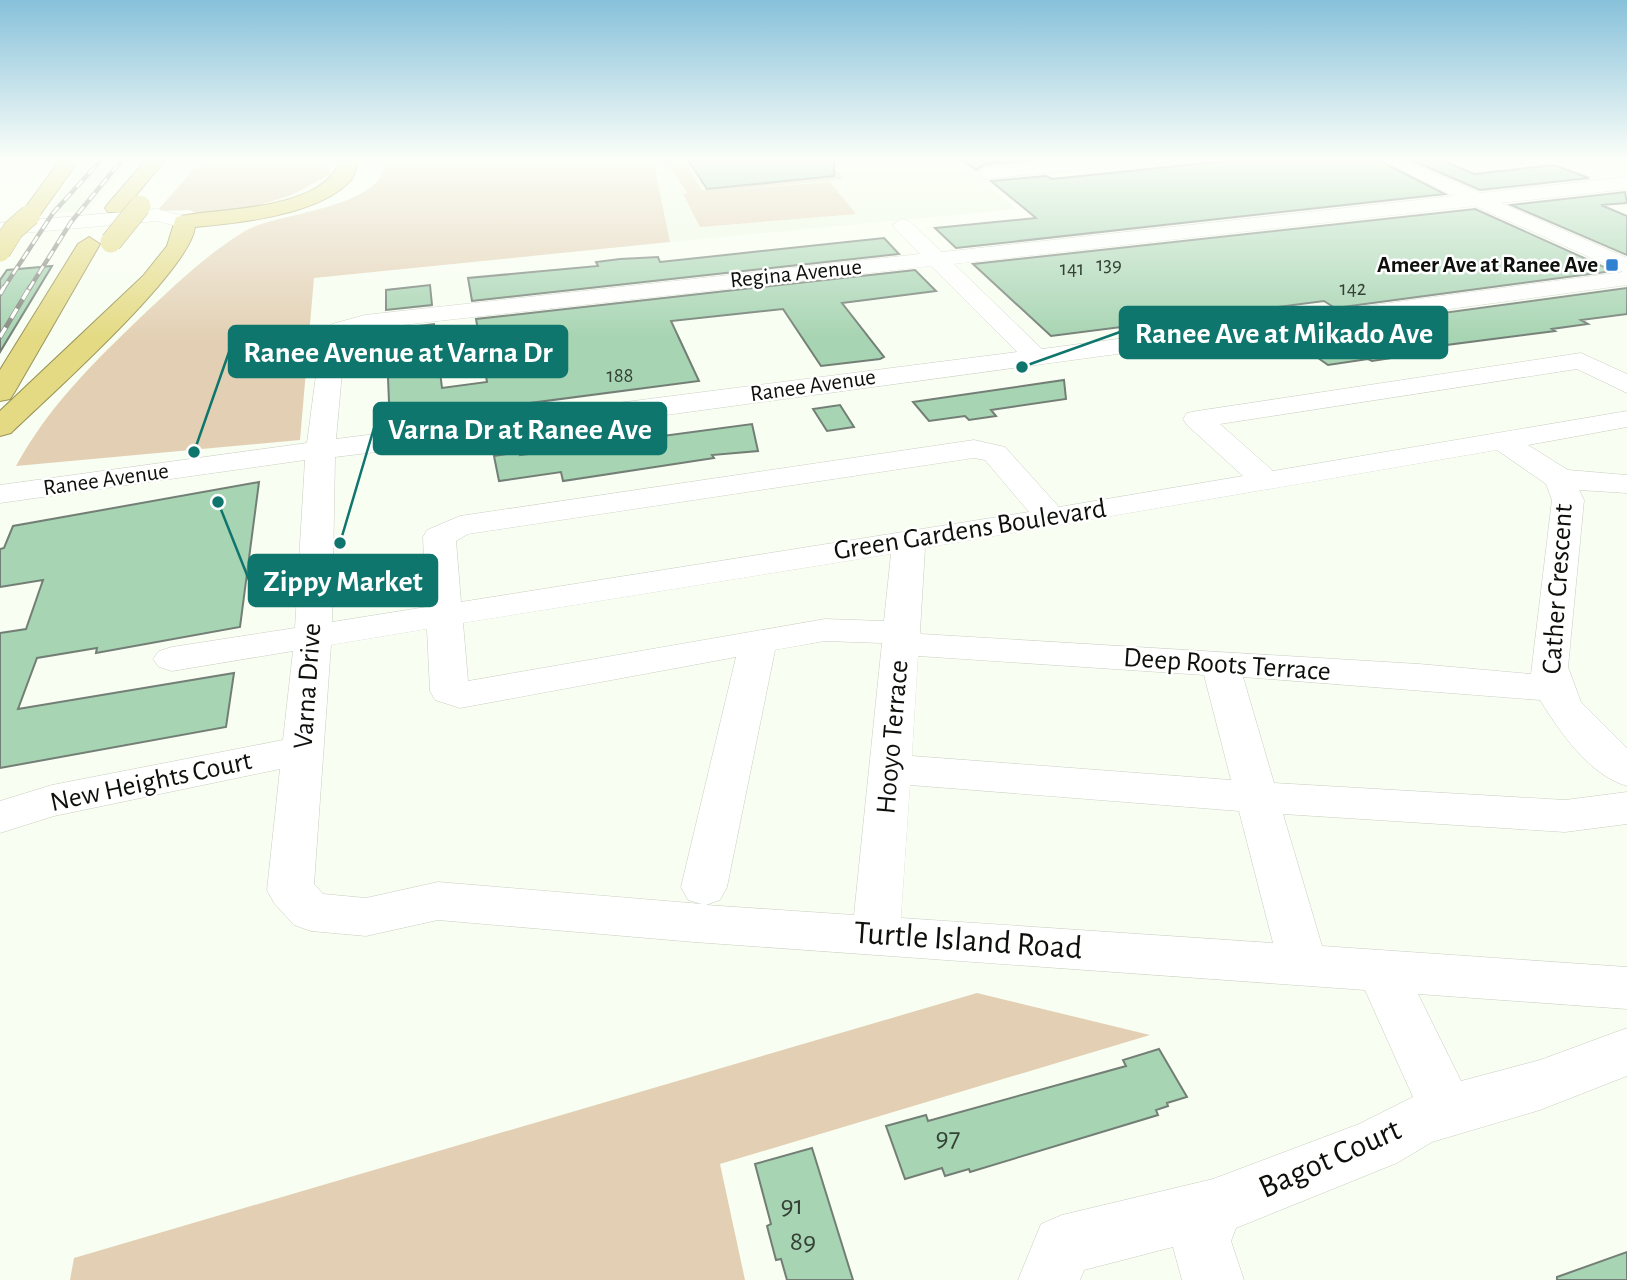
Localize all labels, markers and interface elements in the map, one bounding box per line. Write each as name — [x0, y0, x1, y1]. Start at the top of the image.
house number: 139 — [1096, 254, 1122, 275]
place label: Ameer Ave at Ranee Ave — [1377, 254, 1598, 277]
street label: Regina Avenue — [729, 256, 863, 292]
marker: Ameer Ave at Ranee Ave — [1604, 257, 1620, 273]
house number: 141 — [1060, 258, 1084, 279]
house number: 142 — [1340, 278, 1366, 299]
callout: Ranee Ave at Mikado Ave — [1120, 307, 1447, 358]
text: Ranee Ave at Mikado Ave — [1135, 319, 1433, 349]
callout: Ranee Avenue at Varna Dr — [229, 326, 567, 377]
text: Ranee Avenue at Varna Dr — [243, 338, 553, 368]
house number: 188 — [606, 365, 634, 386]
street label: Ranee Avenue — [749, 366, 877, 406]
callout: Varna Dr at Ranee Ave — [374, 403, 666, 454]
text: Varna Dr at Ranee Ave — [388, 415, 652, 445]
street label: Ranee Avenue — [42, 460, 170, 500]
street label: Green Gardens Boulevard — [832, 495, 1108, 565]
street label: Cather Crescent — [1538, 503, 1578, 675]
callout: Zippy Market — [249, 555, 437, 606]
text: Zippy Market — [263, 567, 423, 597]
street label: Varna Drive — [290, 622, 326, 750]
street label: Deep Roots Terrace — [1122, 644, 1332, 686]
street label: Hooyo Terrace — [872, 659, 914, 815]
street label: New Heights Court — [48, 747, 254, 817]
street label: Turtle Island Road — [853, 917, 1083, 965]
street label: Bagot Court — [1254, 1113, 1406, 1205]
house number: 97 — [936, 1124, 960, 1152]
house number: 91 — [781, 1192, 803, 1220]
house number: 89 — [790, 1228, 816, 1256]

